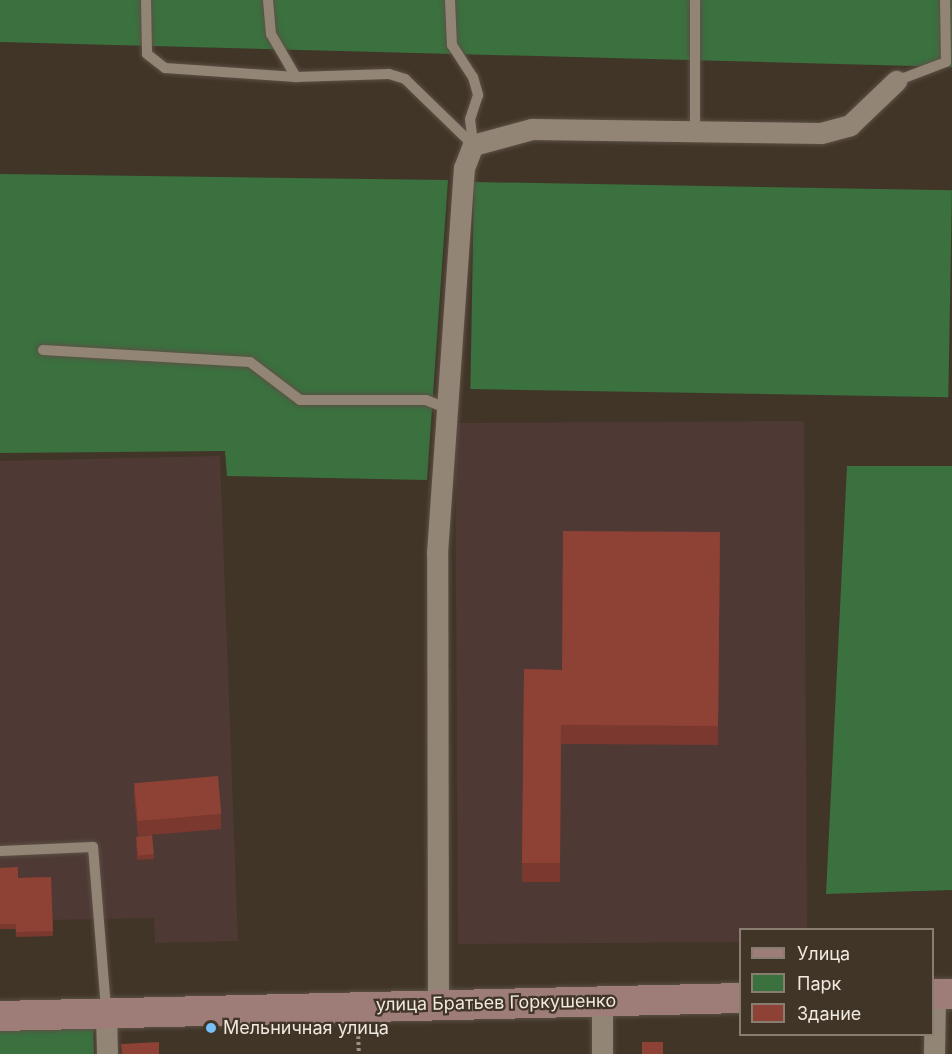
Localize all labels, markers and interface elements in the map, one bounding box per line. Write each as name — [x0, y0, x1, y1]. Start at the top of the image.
legend — [739, 928, 934, 1036]
text: Улица — [797, 943, 850, 964]
text: Парк — [797, 973, 841, 994]
street label: улица Братьев Горкушенко — [376, 990, 616, 1016]
text: Здание — [797, 1003, 861, 1024]
place label: Мельничная улица — [223, 1017, 389, 1039]
marker: Мельничная улица — [204, 1021, 218, 1035]

